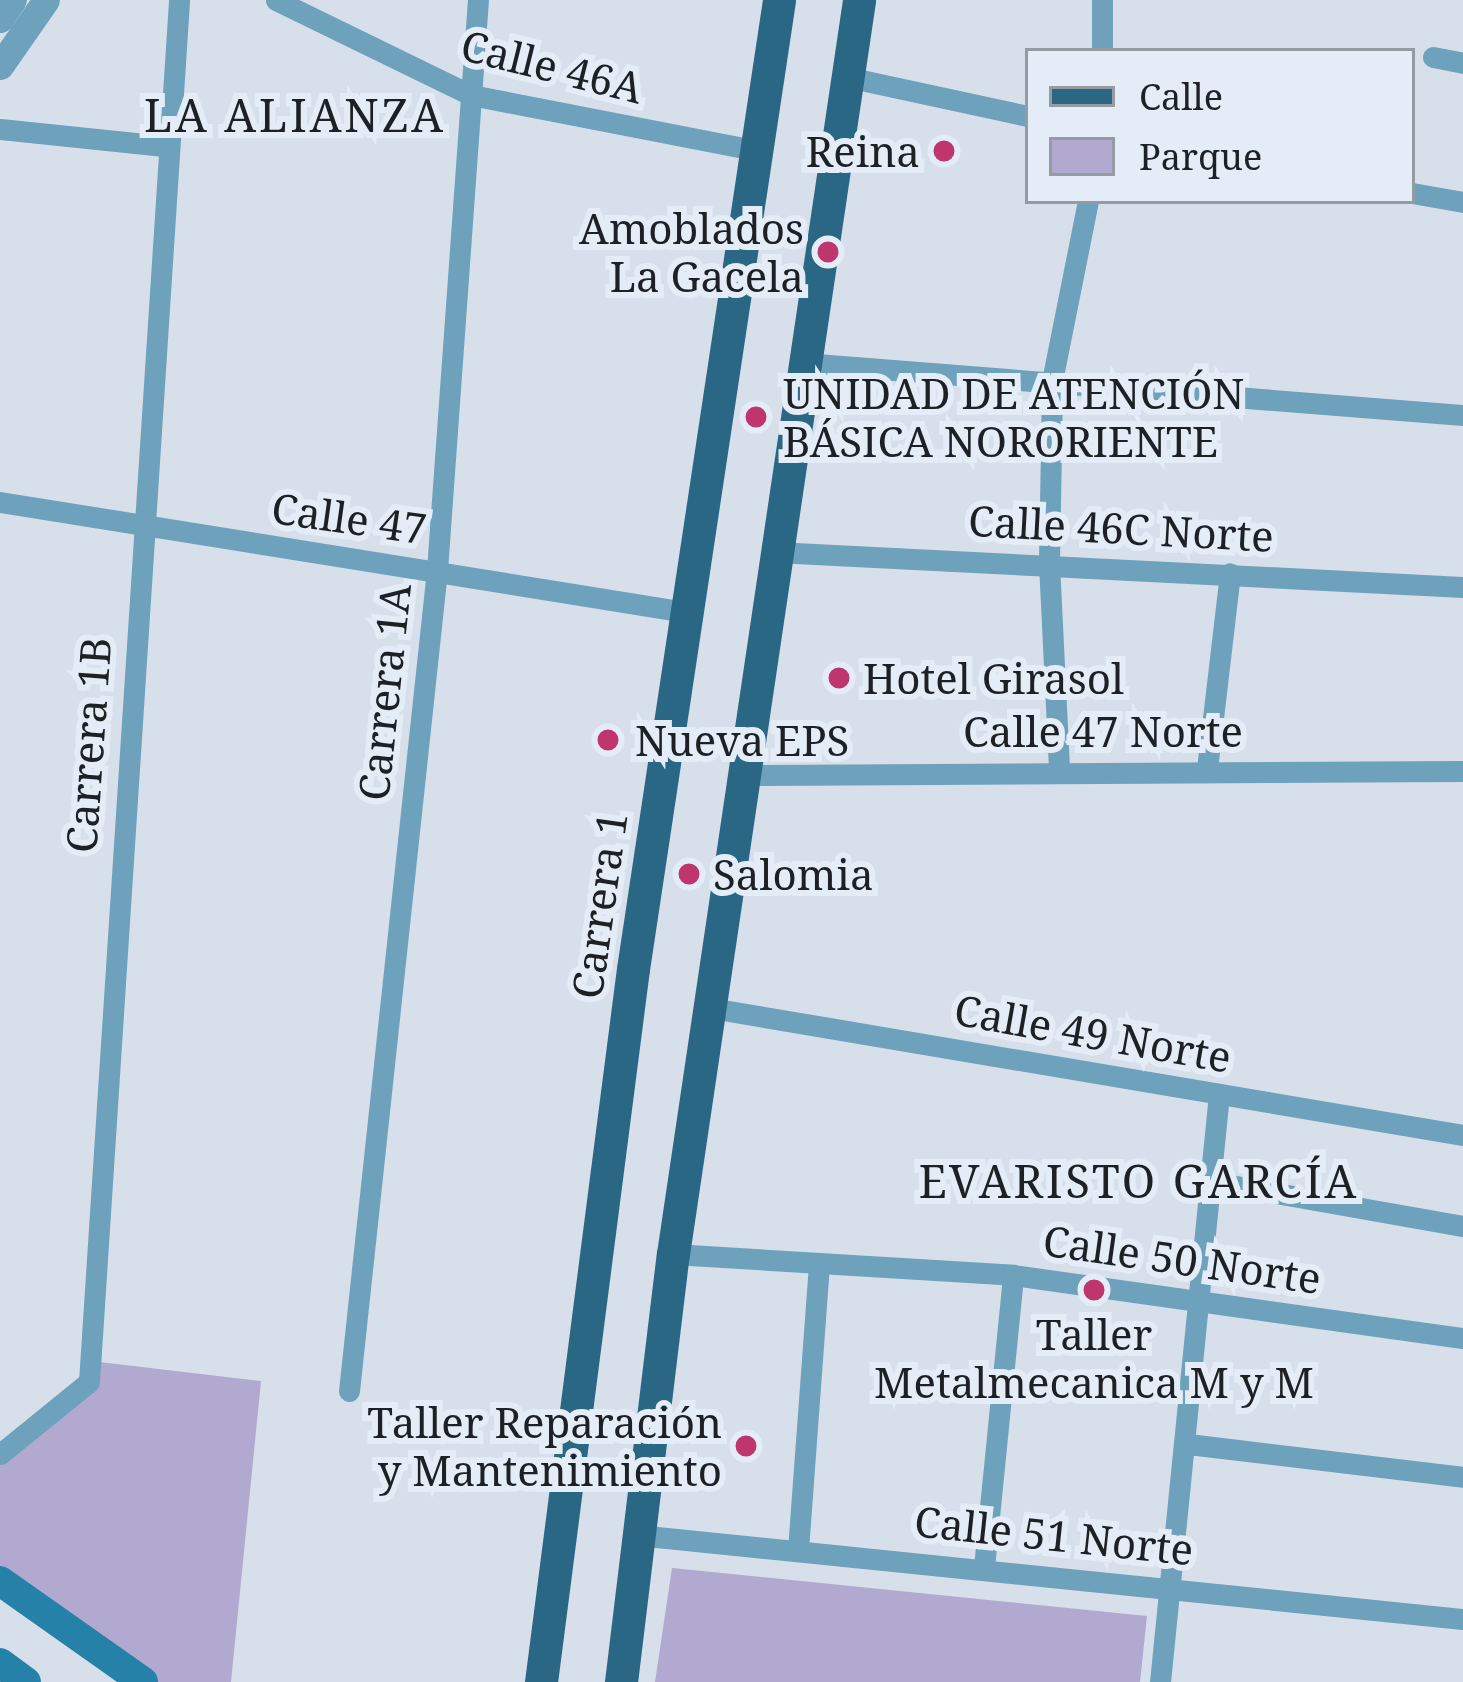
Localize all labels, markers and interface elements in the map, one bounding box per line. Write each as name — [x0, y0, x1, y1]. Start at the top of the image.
street label: Calle 46A — [456, 19, 648, 113]
legend — [1025, 48, 1415, 204]
text: Calle — [1139, 72, 1223, 121]
district label: LA ALIANZA — [144, 88, 446, 142]
place label: Reina — [806, 126, 920, 176]
text: Parque — [1139, 132, 1262, 181]
marker: Reina — [931, 138, 957, 164]
place label: Amoblados La Gacela — [579, 203, 804, 302]
marker: Amoblados La Gacela — [815, 239, 841, 265]
place label: UNIDAD DE ATENCIÓN BÁSICA NORORIENTE — [783, 368, 1244, 466]
marker: UNIDAD DE ATENCIÓN BÁSICA NORORIENTE — [740, 401, 772, 433]
street label: Calle 47 — [268, 482, 430, 554]
street label: Calle 46C Norte — [967, 495, 1275, 561]
street label: Carrera 1A — [348, 581, 420, 803]
street label: Carrera 1B — [55, 636, 121, 854]
place label: Hotel Girasol — [863, 653, 1124, 703]
marker: Hotel Girasol — [826, 665, 852, 691]
street label: Calle 47 Norte — [963, 706, 1243, 756]
place label: Nueva EPS — [635, 715, 849, 765]
marker: Nueva EPS — [592, 724, 624, 756]
street label: Carrera 1 — [561, 808, 637, 1002]
place label: Salomia — [713, 849, 874, 899]
marker: Salomia — [676, 861, 702, 887]
street label: Calle 49 Norte — [951, 984, 1235, 1082]
district label: EVARISTO GARCÍA — [919, 1154, 1359, 1208]
street label: Calle 50 Norte — [1040, 1215, 1324, 1303]
marker: Taller Metalmecanica M y M — [1081, 1277, 1107, 1303]
place label: Taller Metalmecanica M y M — [874, 1309, 1314, 1408]
place label: Taller Reparación y Mantenimiento — [367, 1397, 722, 1496]
marker: Taller Reparación y Mantenimiento — [733, 1433, 759, 1459]
street label: Calle 51 Norte — [912, 1495, 1196, 1575]

